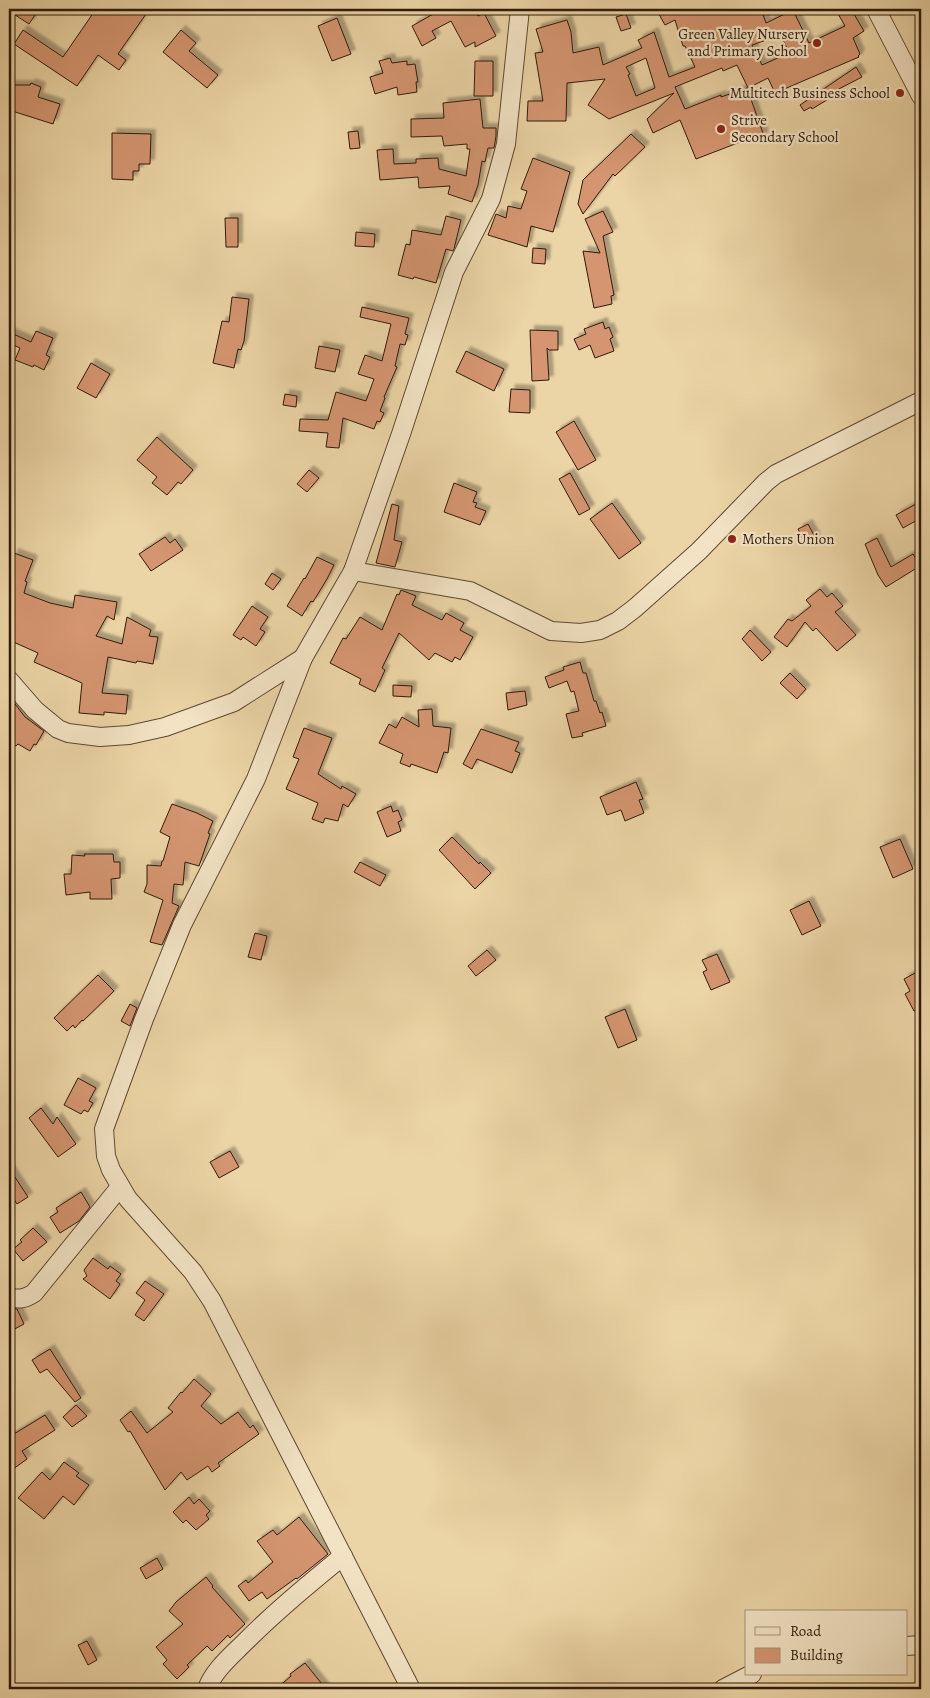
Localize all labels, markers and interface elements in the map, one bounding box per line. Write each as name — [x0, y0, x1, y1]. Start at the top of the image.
place label: Green Valley Nursery and Primary School — [678, 24, 807, 61]
marker: Green Valley Nursery and Primary School — [811, 37, 823, 49]
place label: Multitech Business School — [730, 83, 890, 103]
marker: Multitech Business School — [894, 87, 906, 99]
place label: Strive Secondary School — [731, 110, 839, 147]
marker: Strive Secondary School — [715, 123, 727, 135]
place label: Mothers Union — [742, 529, 834, 549]
marker: Mothers Union — [726, 533, 738, 545]
legend — [745, 1610, 908, 1676]
text: Road — [790, 1621, 822, 1641]
text: Building — [790, 1645, 843, 1665]

